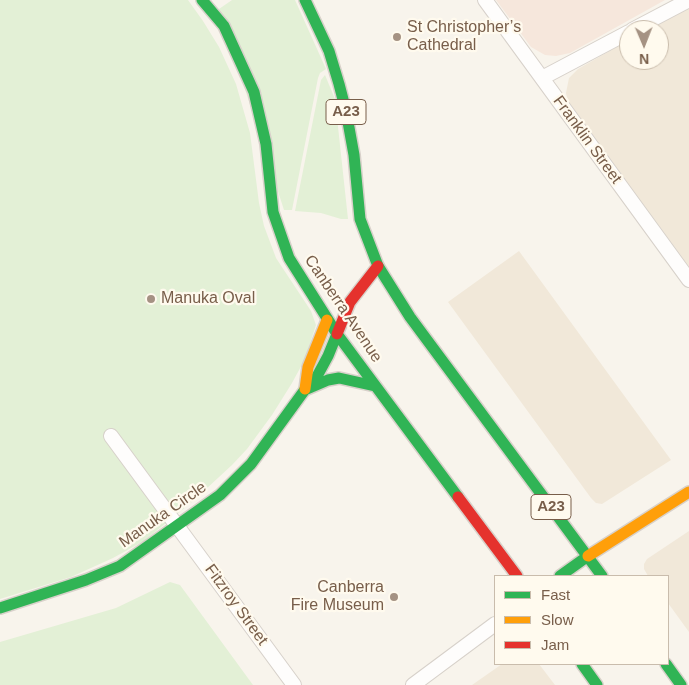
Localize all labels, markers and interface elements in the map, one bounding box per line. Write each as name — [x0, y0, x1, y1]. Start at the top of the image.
place label: St Christopher’s Cathedral — [407, 18, 521, 56]
north arrow — [619, 20, 669, 70]
marker: St Christopher’s Cathedral — [391, 31, 403, 43]
text: N — [639, 51, 649, 67]
street label: Franklin Street — [549, 92, 625, 188]
road number: A23 — [326, 100, 366, 124]
street label: Canberra Avenue — [300, 252, 386, 366]
place label: Manuka Oval — [161, 289, 255, 309]
marker: Manuka Oval — [145, 293, 157, 305]
street label: Manuka Circle — [116, 478, 210, 552]
road number: A23 — [531, 494, 571, 520]
street label: Fitzroy Street — [200, 561, 272, 649]
legend — [494, 575, 669, 665]
place label: Canberra Fire Museum — [291, 578, 384, 616]
text: Fast — [541, 586, 570, 603]
marker: Canberra Fire Museum — [388, 591, 400, 603]
text: Slow — [541, 611, 574, 628]
text: Jam — [541, 636, 569, 653]

